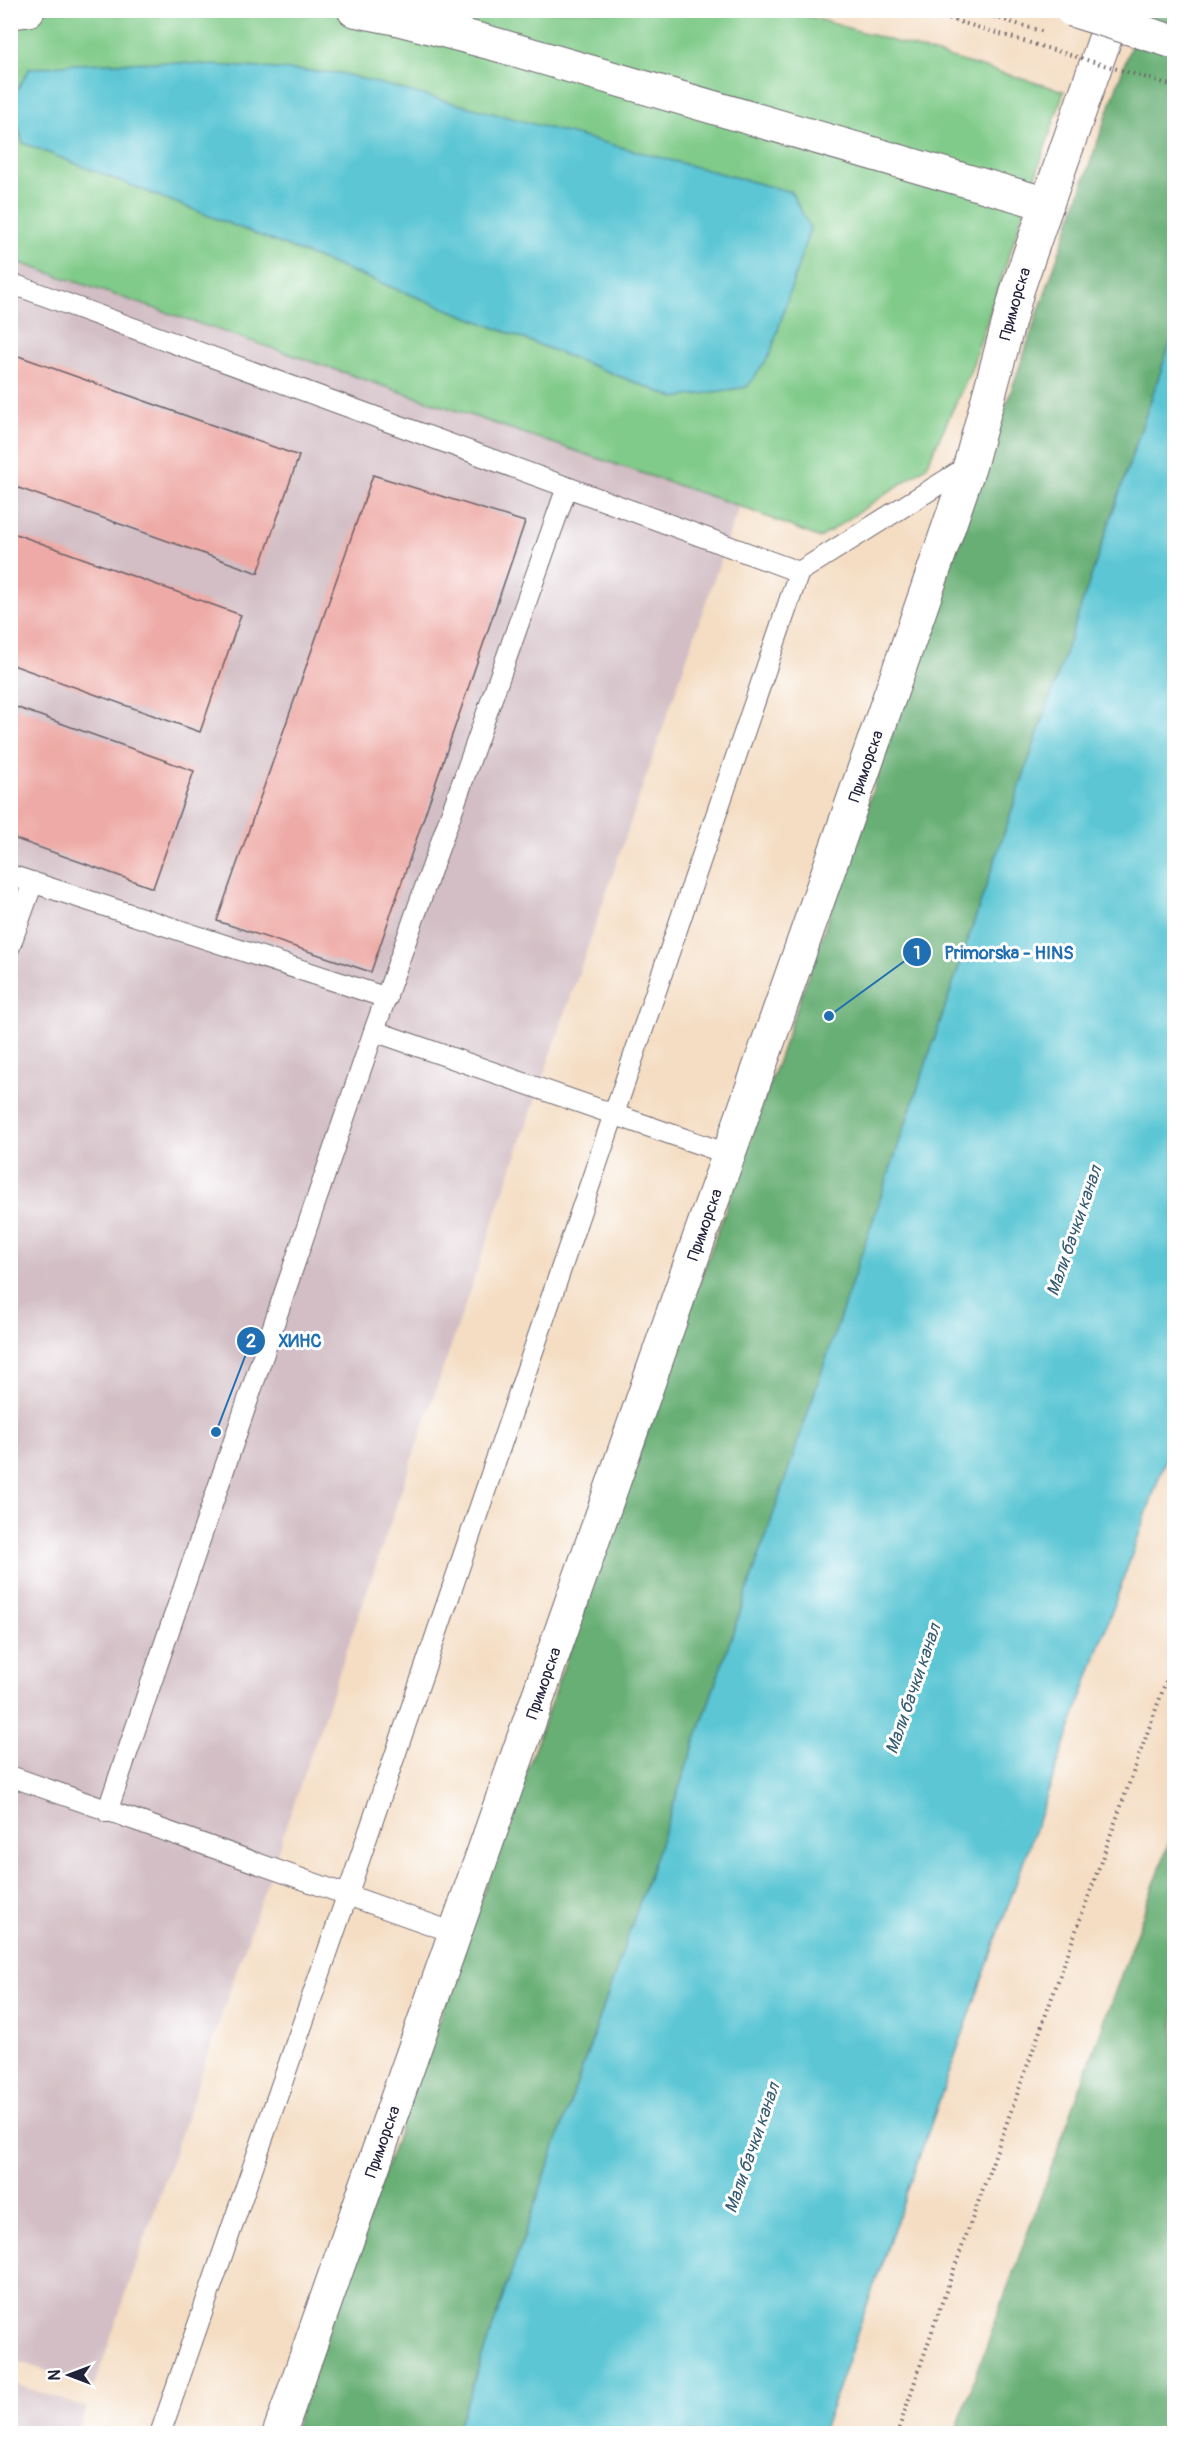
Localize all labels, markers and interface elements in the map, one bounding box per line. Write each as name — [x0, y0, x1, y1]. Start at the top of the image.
street label: Приморска — [995, 265, 1035, 343]
street label: Приморска — [844, 728, 888, 805]
callout: Primorska - HINS — [902, 934, 1085, 970]
text: 1 — [913, 942, 921, 965]
text: Primorska - HINS — [944, 942, 1074, 965]
water label: Мали бачки канал — [1041, 1162, 1108, 1299]
street label: Приморска — [683, 1186, 727, 1263]
callout: ХИНС — [236, 1323, 333, 1359]
text: 2 — [246, 1330, 256, 1353]
text: ХИНС — [279, 1330, 321, 1353]
water label: Мали бачки канал — [880, 1620, 947, 1757]
street label: Приморска — [522, 1645, 566, 1722]
water label: Мали бачки канал — [719, 2079, 786, 2216]
street label: Приморска — [361, 2103, 405, 2180]
north arrow — [39, 2345, 99, 2405]
text: N — [45, 2369, 65, 2380]

